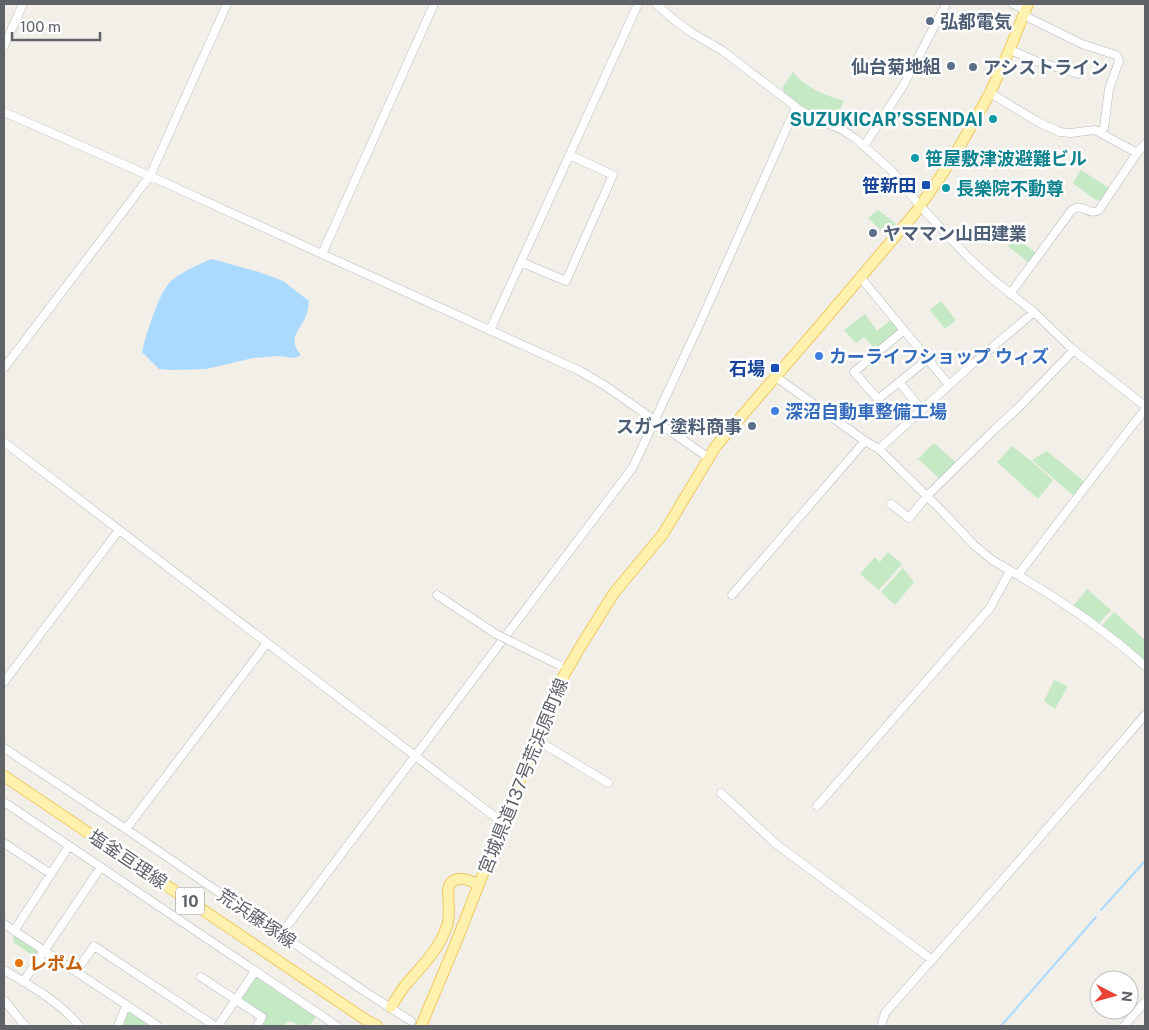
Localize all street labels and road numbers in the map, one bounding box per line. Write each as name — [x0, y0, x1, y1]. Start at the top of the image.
street label: 宮城県道137号荒浜原町線 — [474, 675, 572, 877]
street label: 塩釜亘理線 — [85, 825, 171, 893]
street label: 荒浜藤塚線 — [214, 884, 300, 952]
road number: 10 — [176, 888, 204, 914]

